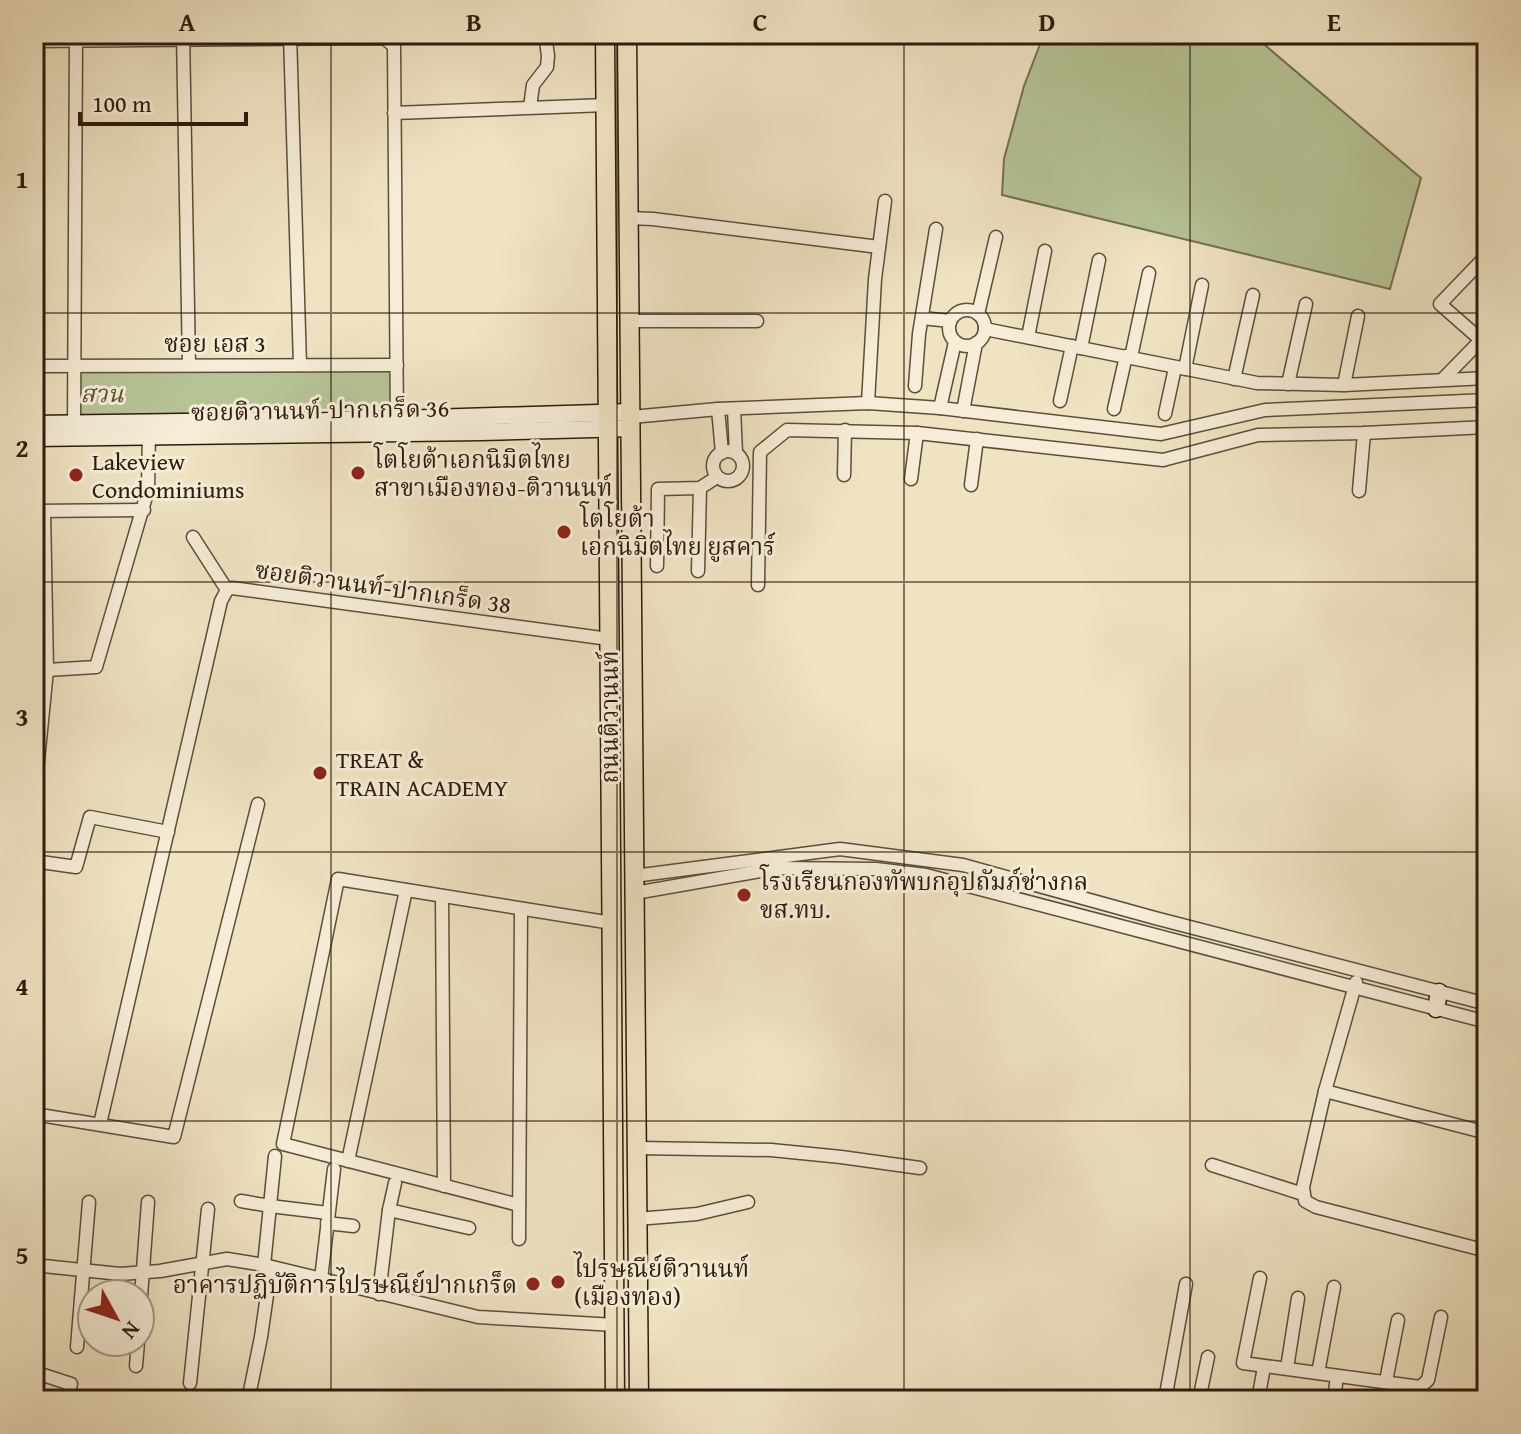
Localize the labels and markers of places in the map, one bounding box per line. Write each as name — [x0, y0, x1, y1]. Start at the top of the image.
place label: โตโยต้าเอกนิมิตไทย สาขาเมืองทอง-ติวานนท์ — [373, 442, 612, 505]
place label: Lakeview Condominiums — [92, 444, 245, 507]
marker: โตโยต้าเอกนิมิตไทย สาขาเมืองทอง-ติวานนท์ — [349, 464, 367, 482]
marker: Lakeview Condominiums — [67, 466, 85, 484]
place label: โตโยต้า เอกนิมิตไทย ยูสคาร์ — [579, 501, 775, 564]
marker: โตโยต้า เอกนิมิตไทย ยูสคาร์ — [555, 523, 573, 541]
place label: TREAT & TRAIN ACADEMY — [336, 742, 508, 805]
marker: TREAT & TRAIN ACADEMY — [311, 764, 329, 782]
place label: โรงเรียนกองทัพบกอุปถัมภ์ช่างกล ขส.ทบ. — [759, 864, 1088, 927]
marker: โรงเรียนกองทัพบกอุปถัมภ์ช่างกล ขส.ทบ. — [735, 886, 753, 904]
place label: ไปรษณีย์ติวานนท์ (เมืองทอง) — [573, 1251, 749, 1314]
place label: อาคารปฏิบัติการไปรษณีย์ปากเกร็ด — [173, 1267, 517, 1302]
marker: ไปรษณีย์ติวานนท์ (เมืองทอง) — [549, 1273, 567, 1291]
marker: อาคารปฏิบัติการไปรษณีย์ปากเกร็ด — [524, 1275, 542, 1293]

